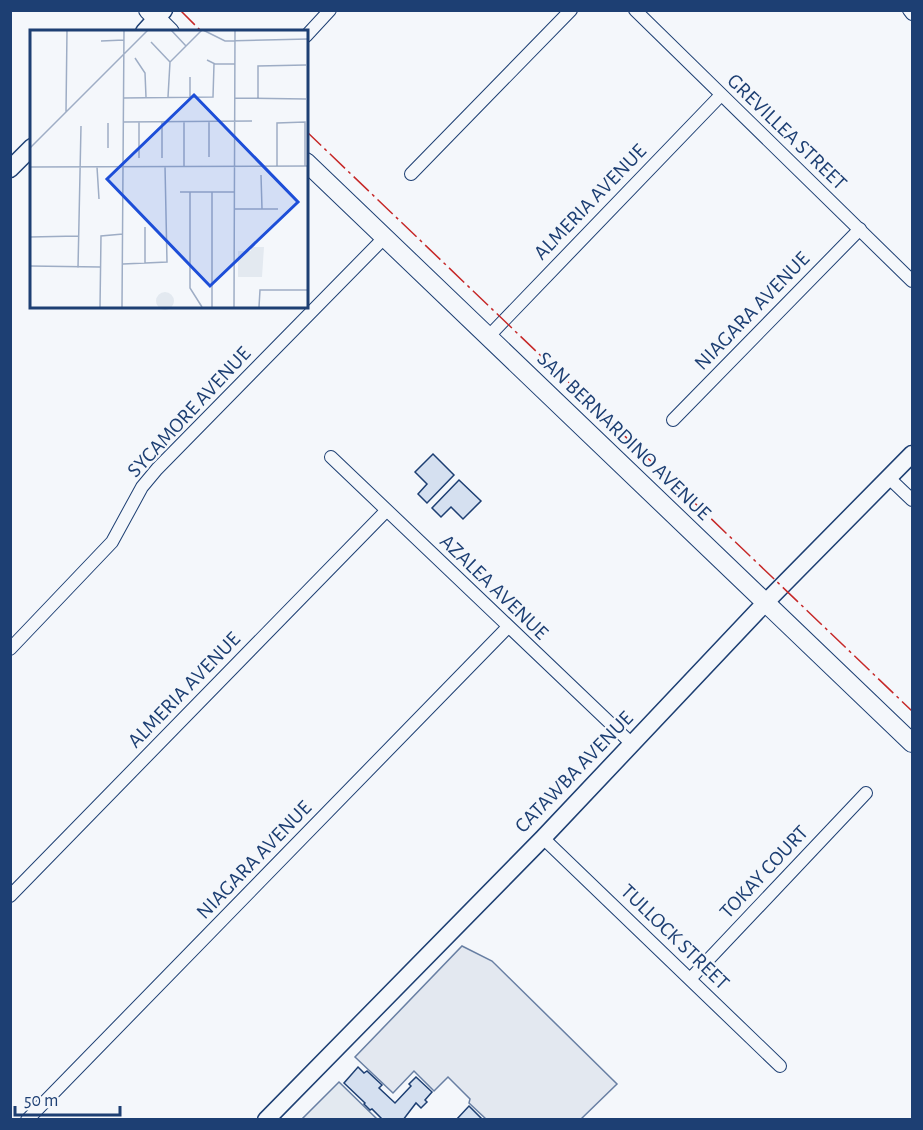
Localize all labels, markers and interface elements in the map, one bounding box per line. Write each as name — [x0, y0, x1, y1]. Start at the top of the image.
inset map — [30, 30, 308, 308]
street label: GREVILLEA STREET — [723, 70, 851, 194]
street label: ALMERIA AVENUE — [530, 140, 650, 264]
street label: NIAGARA AVENUE — [691, 248, 813, 374]
street label: SYCAMORE AVENUE — [123, 343, 255, 481]
street label: SAN BERNARDINO AVENUE — [533, 348, 715, 524]
street label: AZALEA AVENUE — [436, 530, 552, 644]
street label: ALMERIA AVENUE — [124, 628, 244, 752]
street label: CATAWBA AVENUE — [511, 707, 637, 837]
street label: NIAGARA AVENUE — [193, 797, 315, 923]
street label: TOKAY COURT — [716, 822, 812, 922]
street label: TULLOCK STREET — [617, 880, 733, 994]
scale bar — [15, 1079, 120, 1117]
text: 50 m — [24, 1092, 58, 1110]

